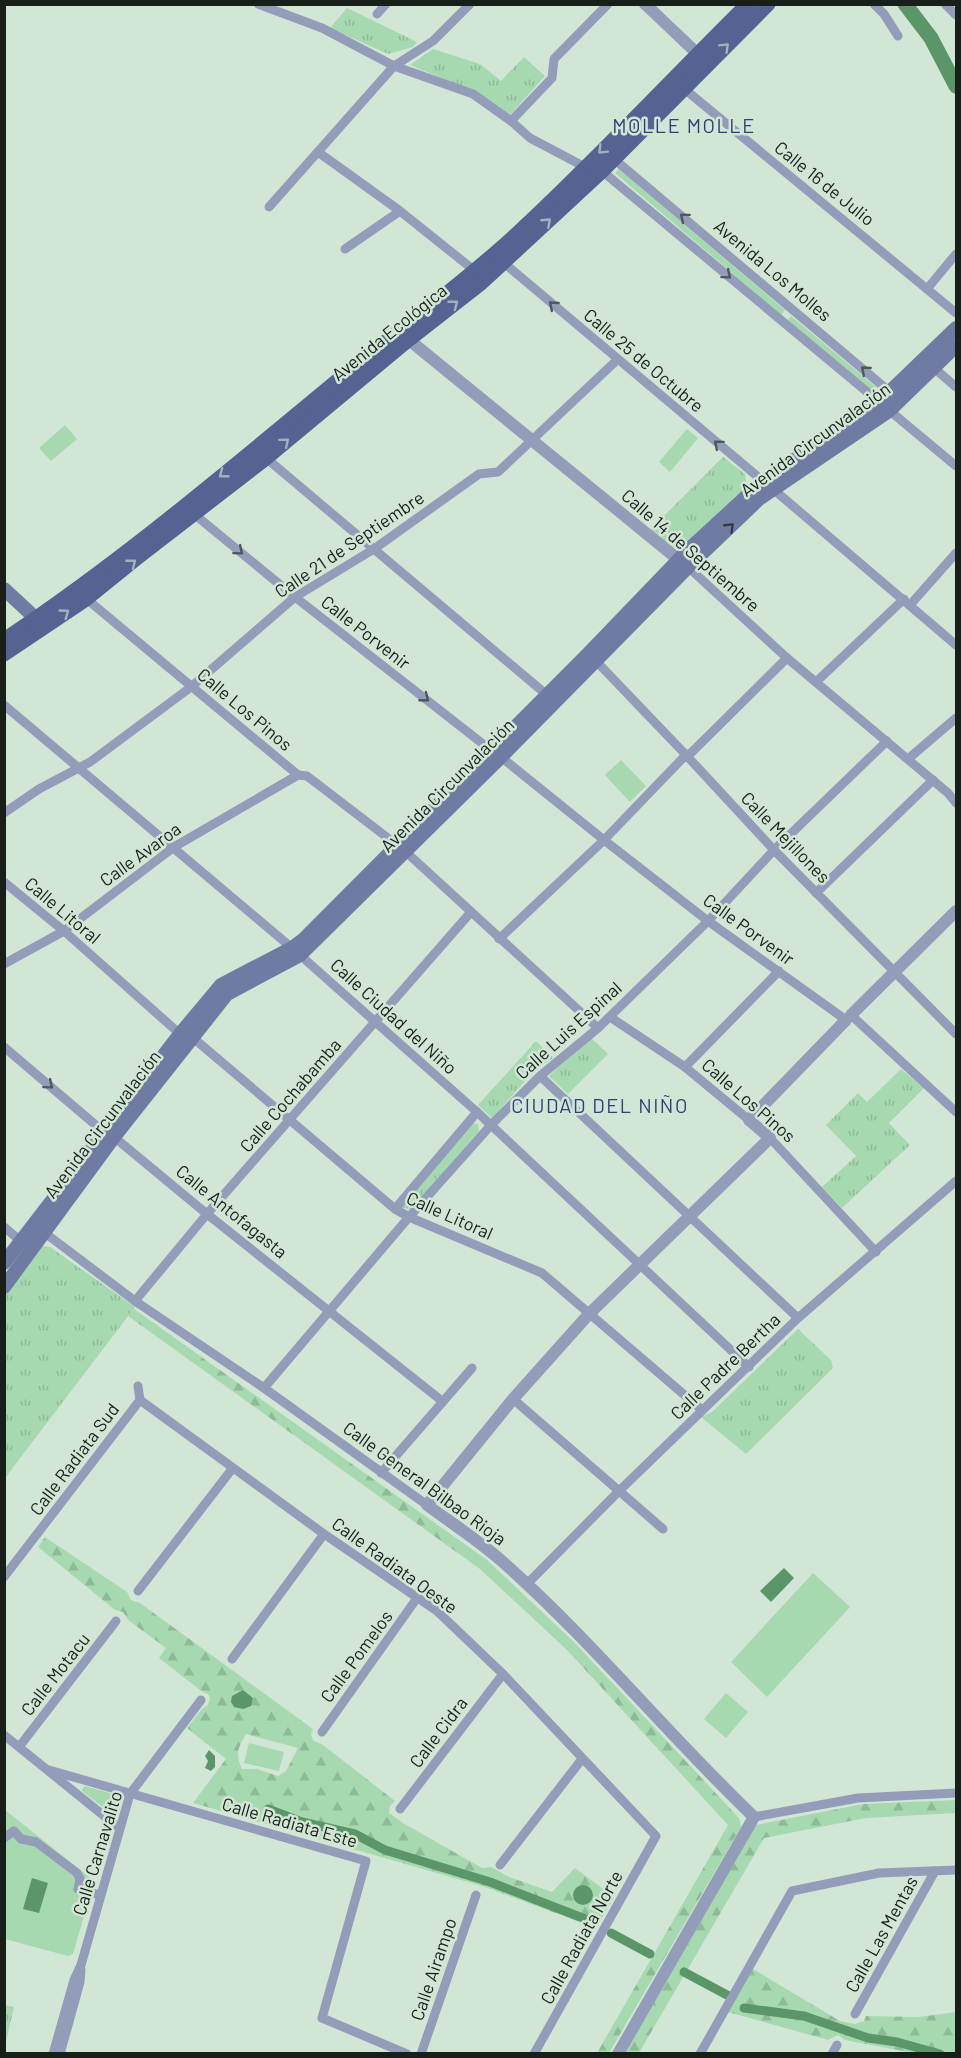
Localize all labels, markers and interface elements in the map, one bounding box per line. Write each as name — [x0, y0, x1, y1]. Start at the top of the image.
one-way arrow — [718, 44, 729, 54]
district label: MOLLE MOLLE — [612, 113, 756, 137]
street label: Calle 16 de Julio — [771, 136, 879, 230]
one-way arrow — [599, 143, 609, 154]
one-way arrow — [680, 213, 691, 224]
street label: Avenida Los Molles — [710, 214, 836, 326]
one-way arrow — [540, 219, 551, 230]
one-way arrow — [721, 268, 732, 279]
street label: Avenida Ecológica — [327, 279, 451, 385]
one-way arrow — [448, 301, 459, 312]
one-way arrow — [549, 301, 560, 312]
street label: Calle 25 de Octubre — [580, 303, 708, 417]
one-way arrow — [861, 367, 872, 378]
street label: Avenida Circunvalación — [736, 377, 894, 501]
one-way arrow — [278, 438, 289, 449]
one-way arrow — [714, 440, 725, 451]
one-way arrow — [219, 466, 230, 477]
street label: Calle 14 de Septiembre — [617, 484, 765, 616]
street label: Calle 21 de Septiembre — [270, 486, 428, 602]
one-way arrow — [724, 523, 734, 534]
one-way arrow — [232, 544, 243, 555]
one-way arrow — [125, 559, 136, 570]
street label: Calle Porvenir — [317, 590, 415, 674]
one-way arrow — [59, 609, 70, 620]
street label: Calle Los Pinos — [193, 663, 297, 755]
one-way arrow — [418, 691, 429, 702]
street label: Avenida Circunvalación — [376, 714, 518, 856]
street label: Calle Mejillones — [737, 787, 835, 887]
street label: Calle Avaroa — [95, 817, 185, 891]
street label: Calle Litoral — [21, 872, 105, 948]
street label: Calle Porvenir — [699, 889, 799, 970]
street label: Calle Ciudad del Niño — [326, 953, 462, 1079]
street label: Calle Luis Espinal — [510, 977, 626, 1083]
street label: Calle Cochabamba — [235, 1034, 345, 1156]
street label: Avenida Circunvalación — [39, 1046, 165, 1202]
street label: Calle Los Pinos — [698, 1053, 800, 1147]
one-way arrow — [42, 1078, 53, 1089]
district label: CIUDAD DEL NIÑO — [511, 1093, 689, 1117]
street label: Calle Antofagasta — [172, 1159, 292, 1263]
street label: Calle Litoral — [403, 1186, 497, 1244]
street label: Calle Padre Bertha — [666, 1308, 784, 1424]
street label: Calle Radiata Sud — [25, 1399, 123, 1519]
street label: Calle General Bilbao Rioja — [339, 1416, 511, 1550]
street label: Calle Radiata Oeste — [328, 1512, 462, 1618]
street label: Calle Pomelos — [315, 1606, 397, 1706]
street label: Calle Motacu — [16, 1628, 94, 1720]
street label: Calle Cidra — [404, 1692, 472, 1772]
street label: Calle Carnavalito — [68, 1788, 126, 1918]
street label: Calle Radiata Este — [220, 1792, 360, 1852]
street label: Calle Radiata Norte — [535, 1866, 627, 2008]
street label: Calle Las Mentas — [840, 1872, 922, 1996]
street label: Calle Airampo — [405, 1915, 461, 2023]

